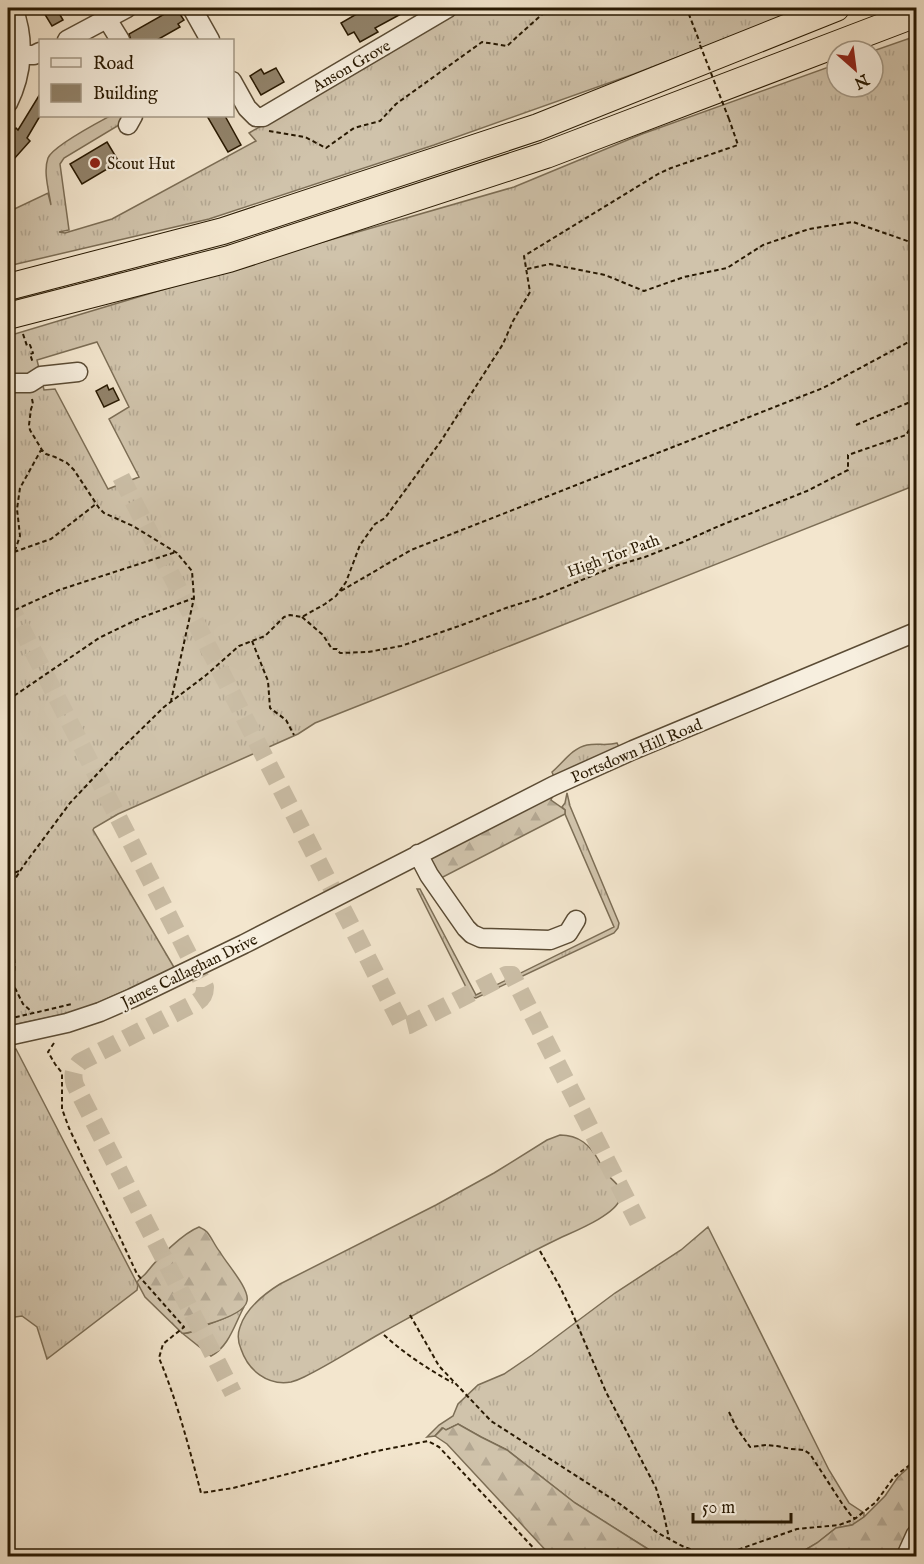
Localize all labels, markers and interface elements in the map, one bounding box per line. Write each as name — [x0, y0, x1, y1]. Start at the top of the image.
street label: Anson Grove — [308, 36, 395, 98]
legend — [39, 39, 234, 117]
north arrow — [825, 39, 885, 99]
text: Road — [93, 53, 134, 76]
text: N — [850, 68, 873, 93]
text: Building — [93, 83, 158, 106]
place label: Scout Hut — [107, 155, 176, 175]
marker: Scout Hut — [88, 156, 102, 170]
street label: High Tor Path — [565, 531, 663, 583]
street label: Portsdown Hill Road — [568, 715, 706, 788]
street label: James Callaghan Drive — [117, 930, 261, 1014]
scale bar — [693, 1486, 790, 1524]
text: 50 m — [702, 1497, 735, 1520]

